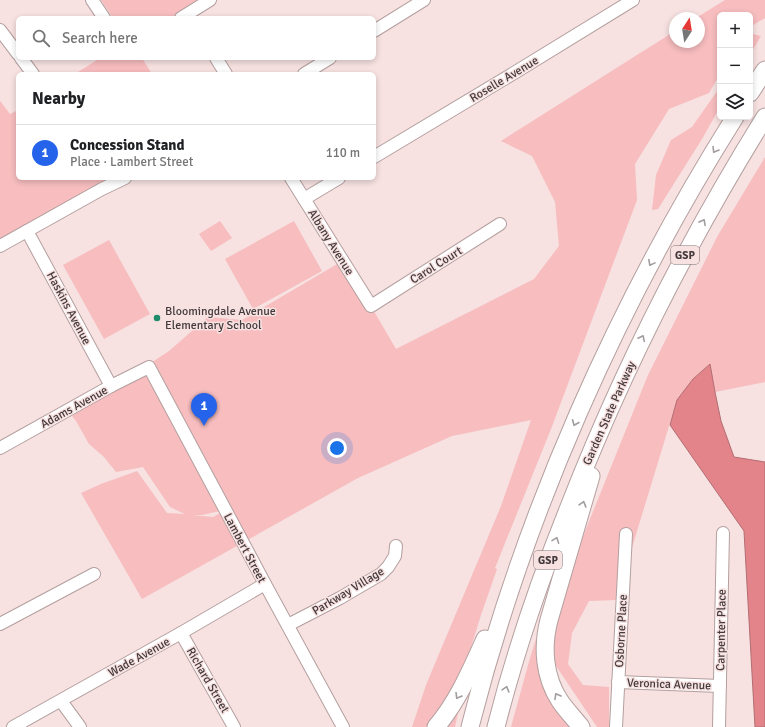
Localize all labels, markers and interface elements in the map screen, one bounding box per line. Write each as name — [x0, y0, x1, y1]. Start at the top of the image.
north arrow — [669, 12, 705, 48]
map controls — [717, 12, 753, 120]
button: + — [717, 12, 753, 48]
search box — [16, 16, 376, 60]
icon: search — [30, 27, 52, 49]
text: Search here — [62, 29, 138, 47]
button: − — [717, 48, 753, 84]
street label: Roselle Avenue — [467, 53, 541, 106]
button: layers — [717, 84, 753, 120]
text: Nearby — [32, 88, 85, 109]
text: Concession Stand — [70, 136, 185, 154]
text: 1 — [41, 145, 49, 161]
text: 110 m — [326, 145, 360, 161]
one-way arrow — [712, 146, 719, 153]
text: Place · Lambert Street — [70, 154, 193, 170]
street label: Albany Avenue — [304, 206, 357, 278]
one-way arrow — [698, 219, 705, 227]
street label: Carol Court — [407, 244, 465, 287]
road number: GSP — [671, 246, 699, 264]
one-way arrow — [648, 259, 655, 267]
street label: Haskins Avenue — [43, 269, 94, 347]
place label: Bloomingdale Avenue Elementary School — [165, 304, 276, 333]
marker: Bloomingdale Avenue Elementary School — [152, 313, 162, 323]
one-way arrow — [637, 334, 645, 342]
street label: Garden State Parkway — [580, 358, 639, 468]
street label: Adams Avenue — [38, 383, 111, 432]
pin: 1 — [191, 393, 217, 426]
one-way arrow — [571, 419, 579, 426]
your location — [327, 438, 347, 458]
one-way arrow — [578, 501, 587, 508]
street label: Lambert Street — [220, 511, 269, 586]
one-way arrow — [551, 536, 560, 543]
road number: GSP — [534, 551, 562, 569]
street label: Parkway Village — [310, 564, 387, 619]
street label: Carpenter Place — [713, 589, 730, 671]
street label: Osborne Place — [612, 594, 631, 668]
street label: Wade Avenue — [106, 634, 173, 681]
street label: Richard Street — [183, 645, 232, 716]
street label: Veronica Avenue — [627, 676, 711, 693]
one-way arrow — [501, 686, 510, 693]
one-way arrow — [455, 692, 462, 699]
one-way arrow — [555, 693, 562, 700]

